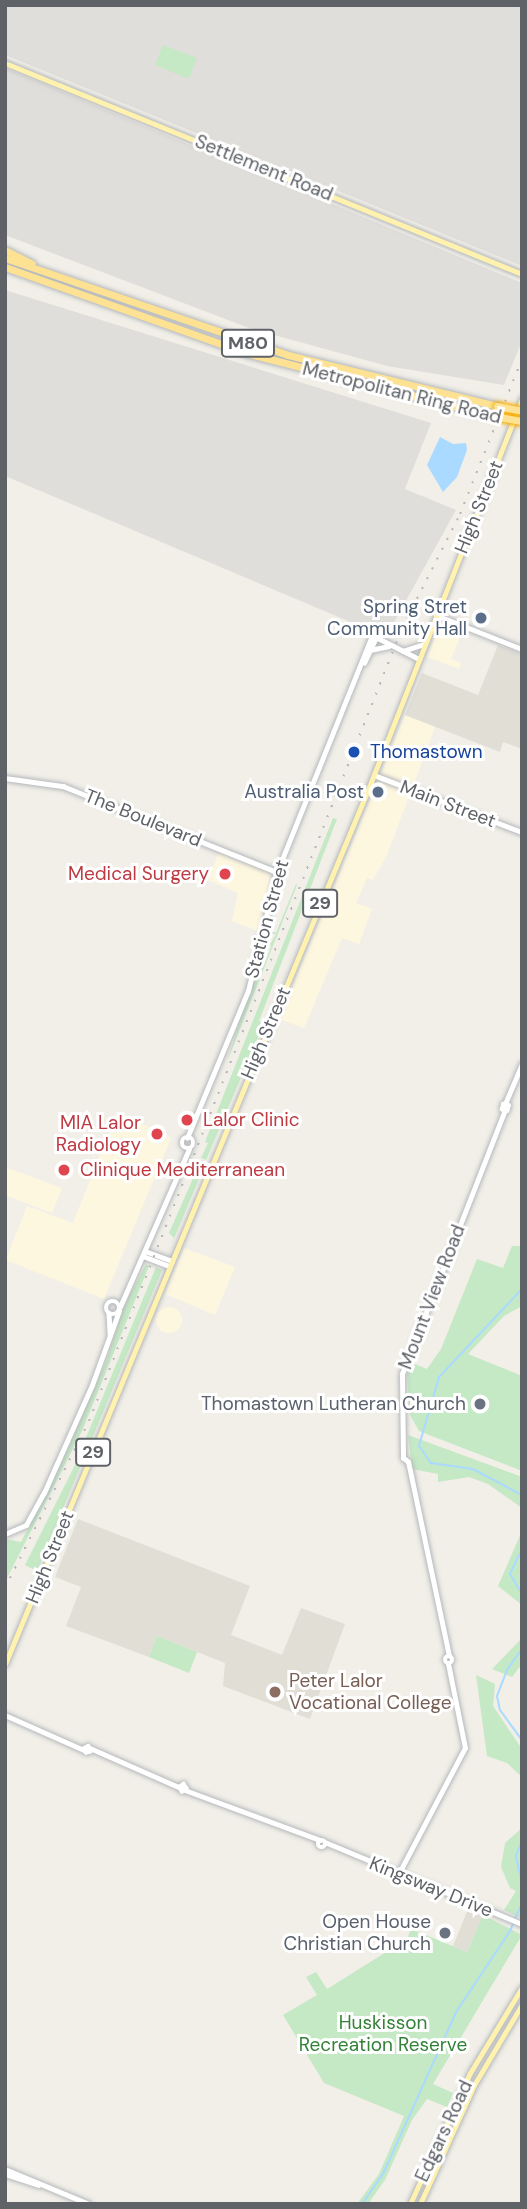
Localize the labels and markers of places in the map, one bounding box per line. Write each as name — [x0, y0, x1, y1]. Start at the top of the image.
place label: Spring Stret Community Hall — [327, 596, 467, 640]
marker: Spring Stret Community Hall — [473, 610, 489, 626]
place label: Thomastown — [370, 741, 483, 763]
marker: Thomastown — [344, 742, 364, 762]
place label: Australia Post — [244, 781, 364, 803]
marker: Australia Post — [370, 784, 386, 800]
place label: Medical Surgery — [68, 863, 209, 885]
marker: Medical Surgery — [215, 864, 235, 884]
place label: Lalor Clinic — [203, 1109, 300, 1131]
marker: Lalor Clinic — [177, 1110, 197, 1130]
place label: MIA Lalor Radiology — [56, 1112, 141, 1156]
marker: MIA Lalor Radiology — [147, 1124, 167, 1144]
place label: Clinique Mediterranean — [80, 1159, 285, 1181]
marker: Clinique Mediterranean — [54, 1160, 74, 1180]
place label: Thomastown Lutheran Church — [201, 1393, 466, 1415]
marker: Thomastown Lutheran Church — [472, 1396, 488, 1412]
place label: Peter Lalor Vocational College — [289, 1670, 452, 1714]
marker: Peter Lalor Vocational College — [267, 1684, 283, 1700]
place label: Open House Christian Church — [284, 1911, 431, 1955]
marker: Open House Christian Church — [437, 1925, 453, 1941]

